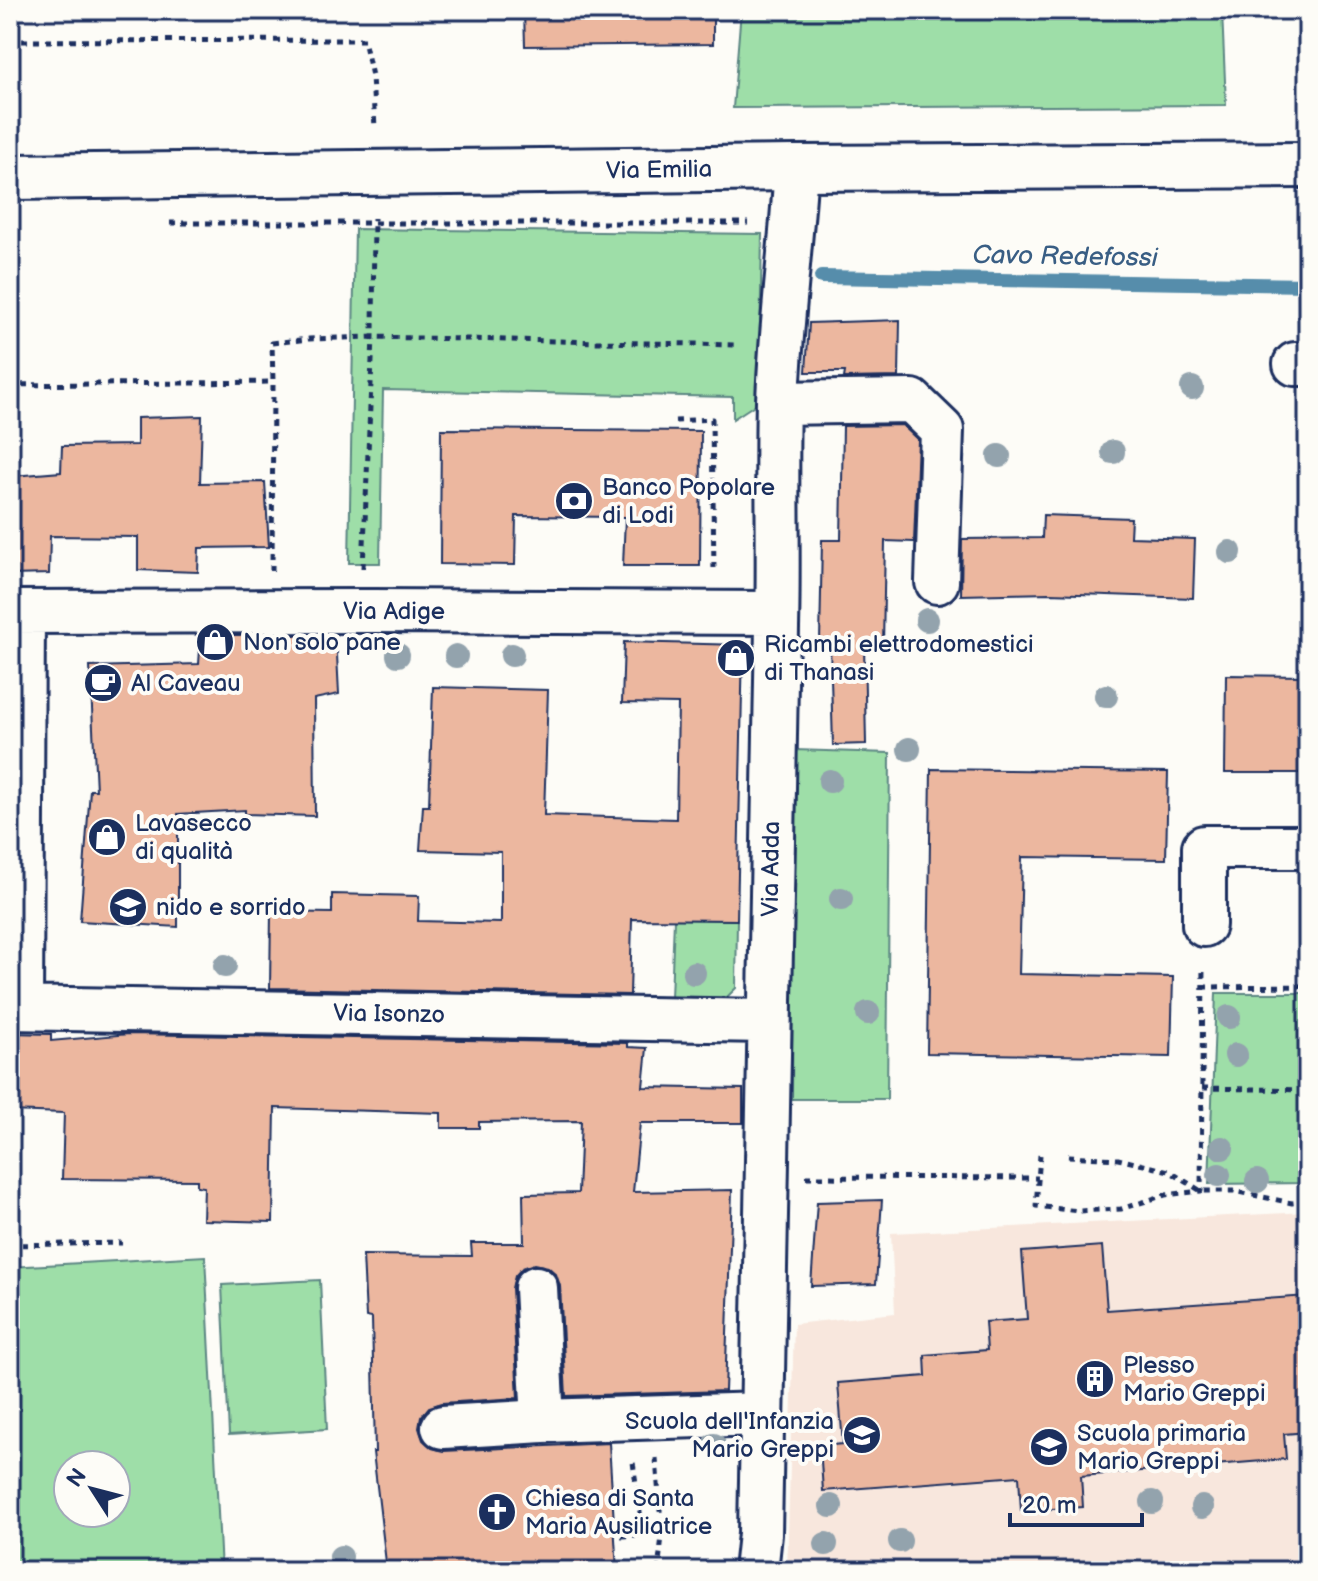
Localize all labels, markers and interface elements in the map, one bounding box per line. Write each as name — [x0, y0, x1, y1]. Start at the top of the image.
street label: Via Emilia — [606, 155, 712, 185]
water label: Cavo Redefossi — [972, 240, 1159, 274]
place label: Banco Popolare di Lodi — [602, 473, 775, 530]
bank icon: Banco Popolare di Lodi — [553, 480, 595, 522]
street label: Via Adige — [343, 597, 445, 626]
shop icon: Non solo pane — [194, 621, 236, 663]
place label: Non solo pane — [243, 628, 401, 657]
place label: Ricambi elettrodomestici di Thanasi — [764, 630, 1034, 687]
shop icon: Ricambi elettrodomestici di Thanasi — [715, 637, 757, 679]
cafe icon: Al Caveau — [82, 662, 124, 704]
place label: Al Caveau — [131, 669, 241, 698]
place label: Lavasecco di qualità — [135, 809, 252, 866]
shop icon: Lavasecco di qualità — [86, 816, 128, 858]
street label: Via Adda — [756, 821, 786, 917]
school or university icon: nido e sorrido — [107, 886, 149, 928]
place label: nido e sorrido — [156, 893, 306, 922]
street label: Via Isonzo — [333, 999, 445, 1029]
place label: Plesso Mario Greppi — [1123, 1351, 1266, 1408]
building icon: Plesso Mario Greppi — [1074, 1358, 1116, 1400]
place label: Scuola dell'Infanzia Mario Greppi — [625, 1407, 834, 1464]
school or university icon: Scuola dell'Infanzia Mario Greppi — [841, 1414, 883, 1456]
place label: Scuola primaria Mario Greppi — [1077, 1419, 1246, 1476]
school or university icon: Scuola primaria Mario Greppi — [1028, 1426, 1070, 1468]
north arrow — [52, 1449, 132, 1529]
text: N — [61, 1464, 93, 1493]
scale bar — [1010, 1477, 1142, 1527]
place label: Chiesa di Santa Maria Ausiliatrice — [525, 1484, 712, 1541]
church icon: Chiesa di Santa Maria Ausiliatrice — [476, 1491, 518, 1533]
text: 20 m — [1022, 1491, 1077, 1520]

